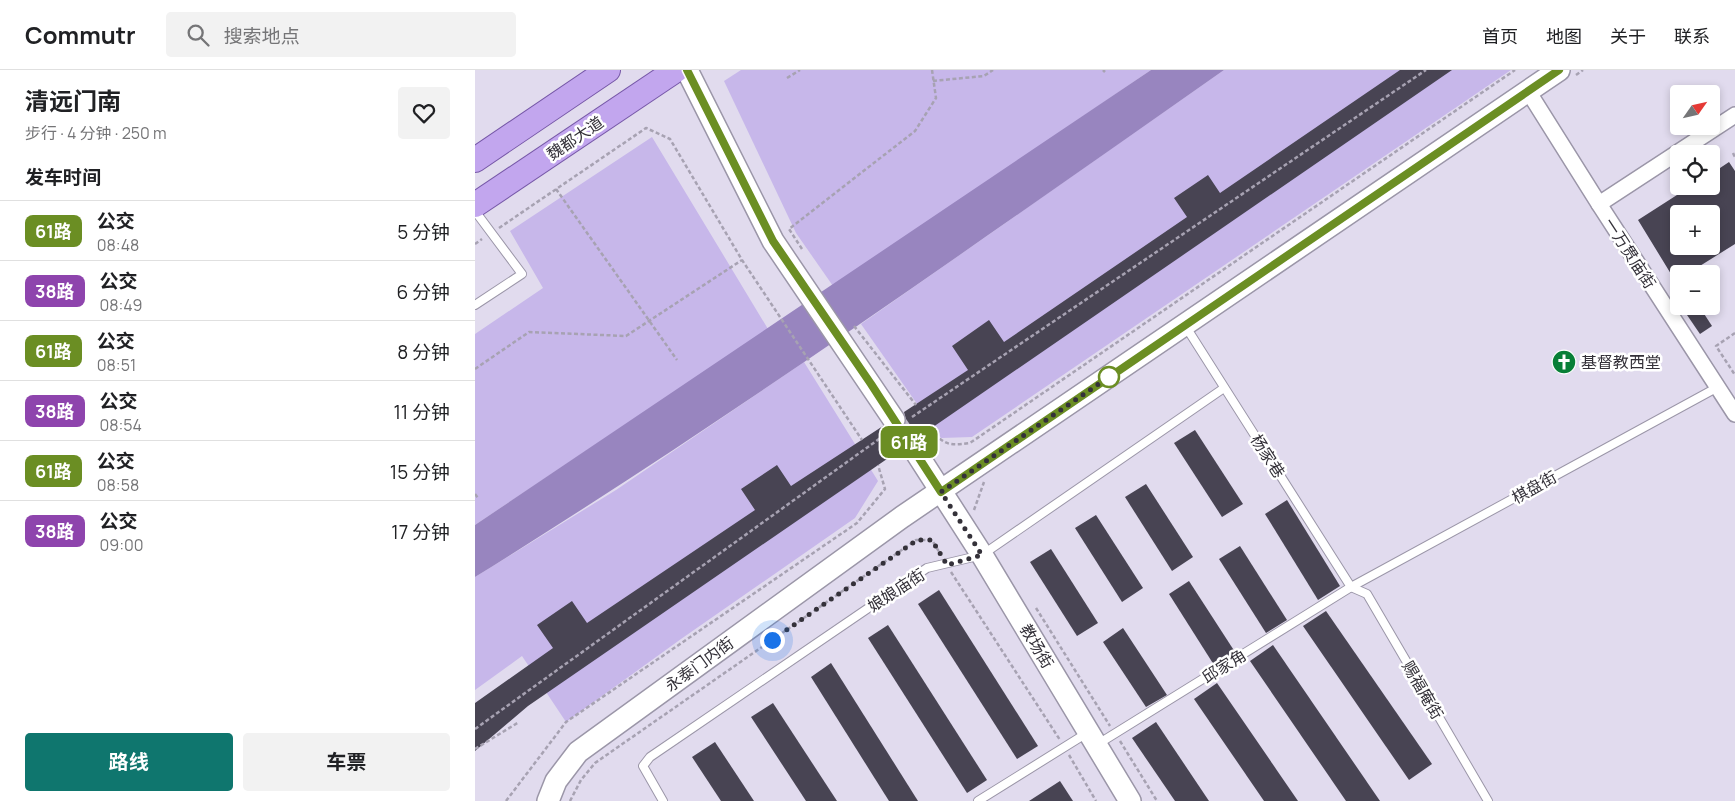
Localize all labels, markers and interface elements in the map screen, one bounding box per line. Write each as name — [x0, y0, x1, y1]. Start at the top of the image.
search box — [166, 12, 516, 57]
text: Commutr — [25, 18, 136, 51]
icon: search — [184, 21, 212, 49]
text: 搜索地点 — [224, 23, 300, 49]
text: 首页 — [1482, 24, 1518, 48]
text: 地图 — [1546, 24, 1582, 48]
text: 关于 — [1610, 24, 1646, 48]
text: 联系 — [1674, 24, 1710, 48]
text: 清远门南 — [25, 84, 121, 117]
north arrow — [1670, 85, 1720, 135]
map controls — [1670, 85, 1720, 315]
button: heart — [398, 87, 450, 139]
street label: 魏都大道 — [542, 111, 608, 165]
text: 步行 · 4 分钟 · 250 m — [25, 122, 167, 144]
button: locate — [1670, 145, 1720, 195]
text: 发车时间 — [25, 164, 101, 190]
button: + — [1670, 205, 1720, 255]
text: 公交 — [97, 208, 135, 234]
street label: 一万贯庙街 — [1599, 213, 1661, 293]
text: 61路 — [35, 219, 72, 243]
text: 5 分钟 — [397, 219, 450, 245]
text: 08:48 — [97, 234, 139, 256]
button: − — [1670, 265, 1720, 315]
text: 公交 — [100, 268, 138, 294]
text: 38路 — [35, 279, 75, 303]
text: 6 分钟 — [396, 279, 450, 305]
text: 08:49 — [100, 294, 143, 316]
text: 公交 — [97, 328, 135, 354]
text: 61路 — [35, 339, 72, 363]
text: 8 分钟 — [397, 339, 450, 365]
church icon: 基督教西堂 — [1551, 349, 1577, 375]
place label: 基督教西堂 — [1581, 351, 1661, 373]
text: 08:51 — [97, 354, 136, 376]
unlabelled marker — [1098, 366, 1120, 388]
text: 公交 — [100, 388, 138, 414]
text: 38路 — [35, 399, 75, 423]
text: 11 分钟 — [393, 399, 450, 425]
text: 08:54 — [100, 414, 142, 436]
line badge: 61路 — [880, 426, 938, 458]
text: 61路 — [891, 430, 927, 454]
street label: 杨家巷 — [1246, 430, 1290, 482]
text: 公交 — [97, 448, 135, 474]
text: 61路 — [35, 459, 72, 483]
text: 15 分钟 — [390, 459, 450, 485]
street label: 棋盘街 — [1508, 466, 1560, 508]
text: 08:58 — [97, 474, 139, 496]
text: 公交 — [100, 508, 138, 534]
text: 38路 — [35, 519, 75, 543]
text: 17 分钟 — [391, 519, 450, 545]
text: 09:00 — [100, 534, 144, 556]
street label: 娘娘庙街 — [863, 563, 929, 617]
street label: 教场街 — [1015, 620, 1059, 672]
your location — [760, 628, 785, 653]
street label: 永泰门内街 — [660, 632, 738, 696]
street label: 邱家角 — [1198, 644, 1250, 688]
street label: 赐福庵街 — [1397, 657, 1449, 723]
button: 路线 — [25, 733, 233, 791]
button: 车票 — [243, 733, 450, 791]

